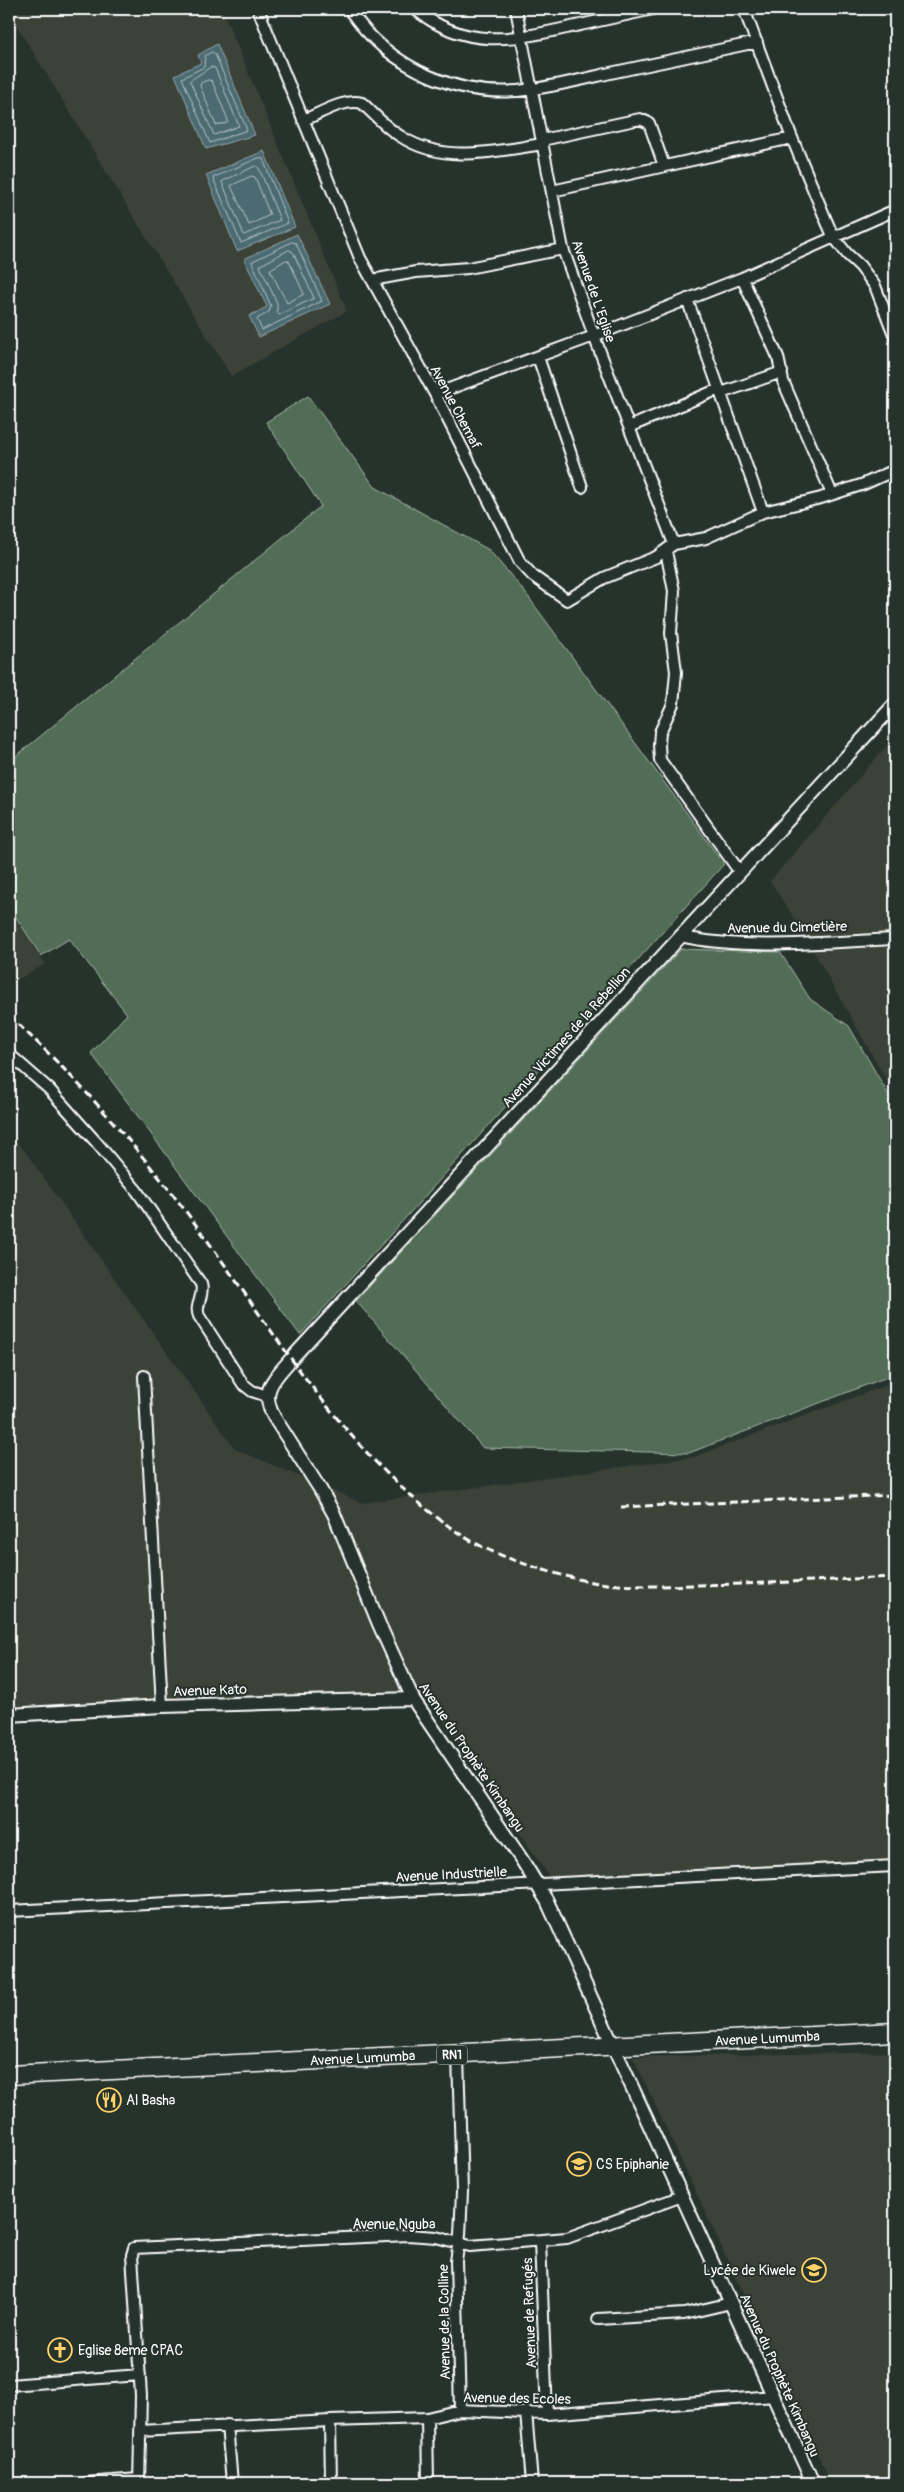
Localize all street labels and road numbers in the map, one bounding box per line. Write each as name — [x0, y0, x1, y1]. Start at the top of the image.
street label: Avenue de L'Eglise — [568, 238, 619, 345]
street label: Avenue Chemaf — [426, 362, 485, 452]
street label: Avenue du Cimetière — [727, 918, 847, 937]
street label: Avenue Victimes de la Rebellion — [499, 963, 634, 1111]
street label: Avenue du Prophète Kimbangu — [415, 1679, 528, 1835]
street label: Avenue Kato — [173, 1681, 248, 1700]
street label: Avenue Industrielle — [395, 1863, 507, 1886]
street label: Avenue Lumumba — [714, 2028, 820, 2050]
road number: RN1 — [437, 2046, 467, 2064]
street label: Avenue Lumumba — [309, 2047, 416, 2069]
street label: Avenue Nguba — [352, 2216, 436, 2233]
street label: Avenue de Refugés — [519, 2257, 540, 2369]
street label: Avenue de la Colline — [435, 2264, 454, 2380]
street label: Avenue du Prophète Kimbangu — [736, 2291, 823, 2460]
street label: Avenue des Ecoles — [463, 2389, 572, 2408]

